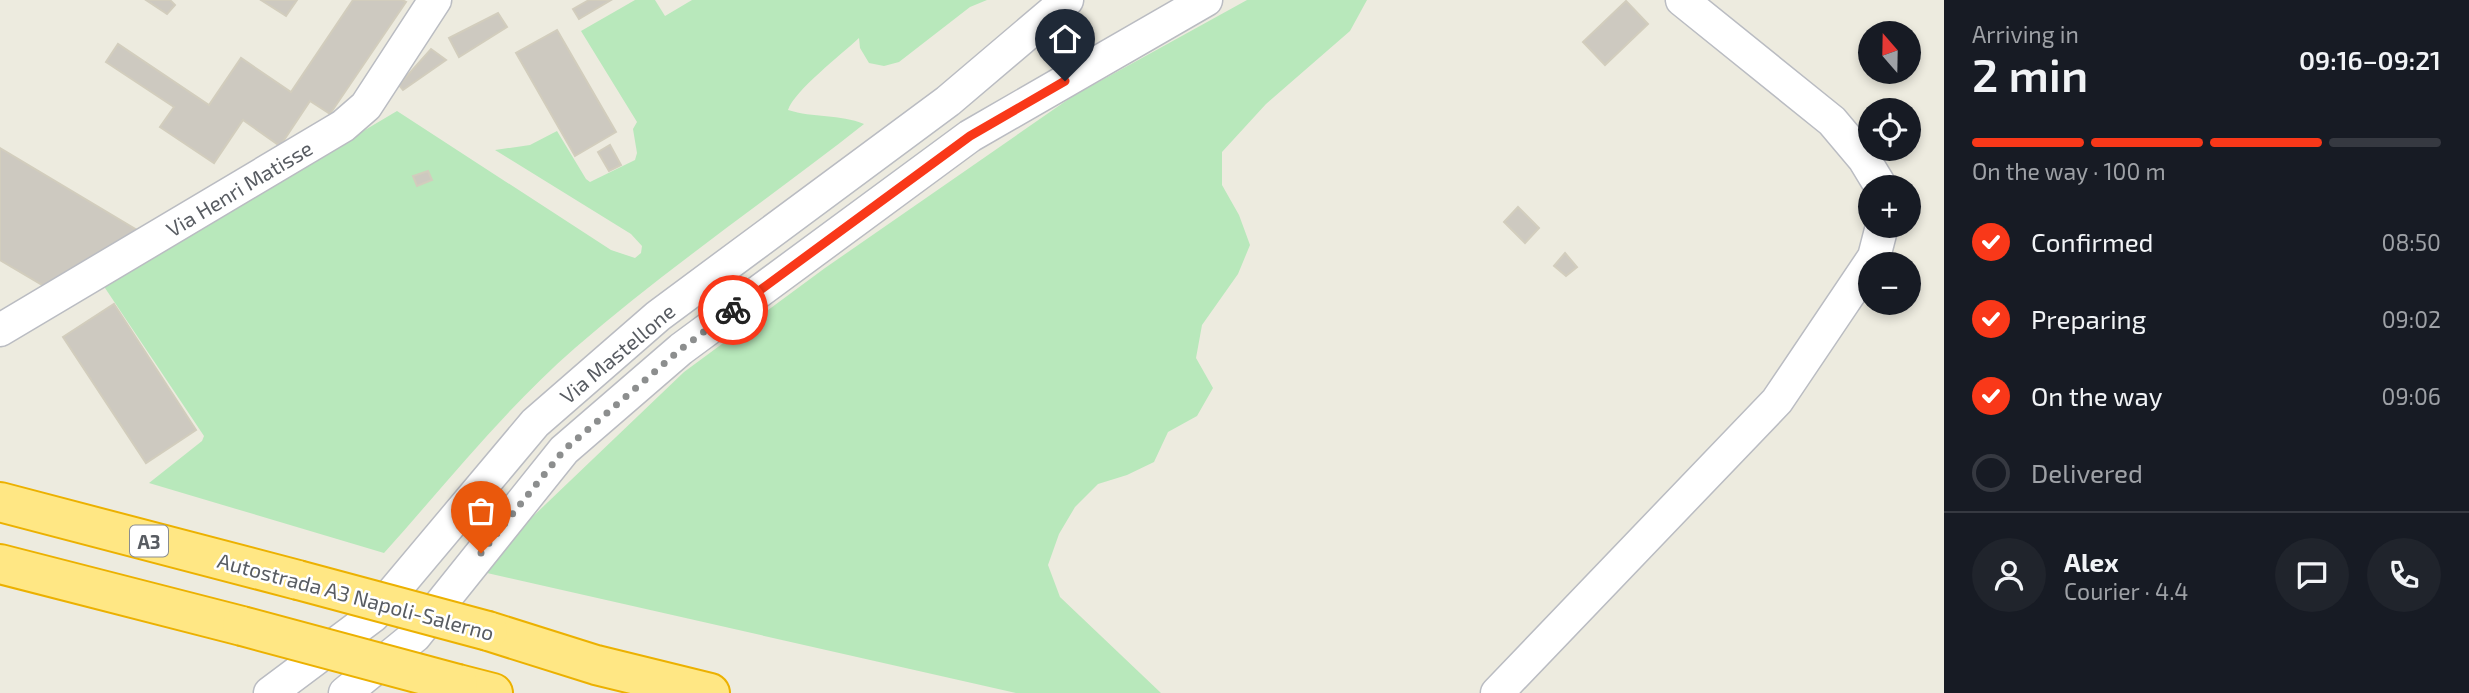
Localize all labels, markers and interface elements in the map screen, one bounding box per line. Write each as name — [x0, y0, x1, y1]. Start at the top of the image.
pin — [1035, 9, 1095, 81]
icon: home — [1046, 20, 1084, 58]
text: Arriving in — [1972, 20, 2079, 48]
north arrow — [1858, 21, 1922, 84]
map controls — [1858, 21, 1921, 315]
text: 09:16–09:21 — [2299, 44, 2441, 75]
text: 2 min — [1972, 46, 2088, 101]
button: locate — [1858, 98, 1921, 161]
street label: Via Henri Matisse — [162, 135, 316, 241]
text: On the way · 100 m — [1972, 157, 2166, 185]
button: + — [1858, 175, 1921, 238]
icon: check — [1972, 223, 2010, 261]
text: Confirmed — [2031, 226, 2154, 257]
text: 08:50 — [2382, 228, 2441, 256]
button: − — [1858, 252, 1921, 315]
courier — [698, 275, 768, 345]
icon: bike — [714, 291, 752, 329]
street label: Via Mastellone — [555, 298, 679, 408]
icon: check — [1972, 300, 2010, 338]
text: Preparing — [2031, 303, 2146, 334]
text: 09:02 — [2382, 305, 2441, 333]
icon: check — [1972, 377, 2010, 415]
text: On the way — [2031, 380, 2162, 411]
text: 09:06 — [2382, 382, 2441, 410]
text: Delivered — [2031, 457, 2143, 488]
pin — [451, 481, 511, 553]
icon: bag — [462, 492, 500, 530]
road number: A3 — [130, 526, 168, 556]
button: person — [1972, 538, 2046, 612]
button: chat — [2275, 538, 2349, 612]
button: phone — [2367, 538, 2441, 612]
text: Alex — [2064, 546, 2119, 577]
street label: Autostrada A3 Napoli-Salerno — [215, 547, 497, 645]
text: Courier · 4.4 — [2064, 577, 2188, 605]

